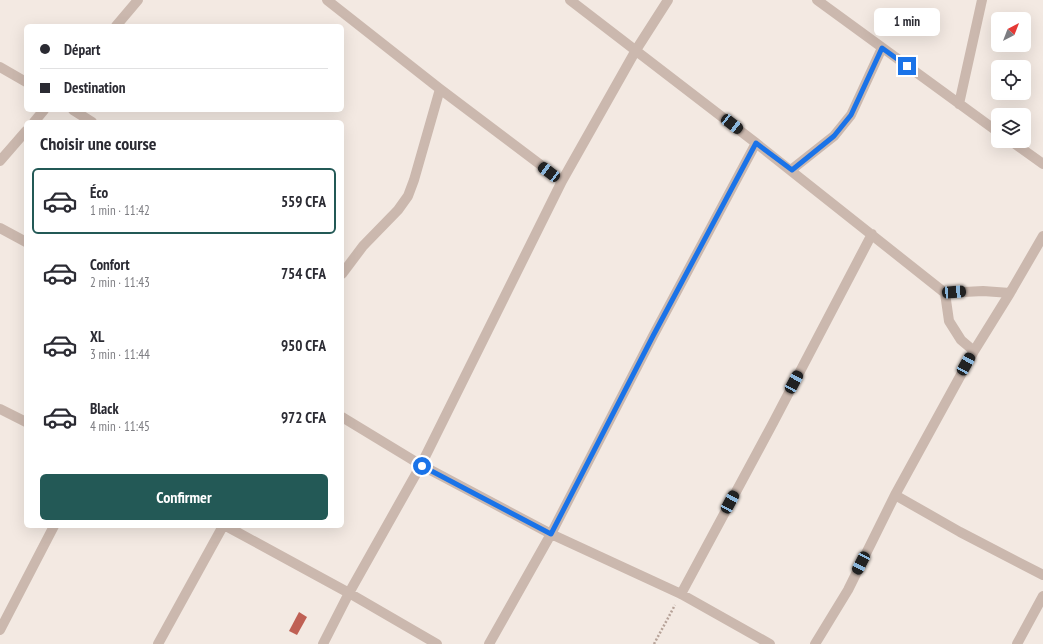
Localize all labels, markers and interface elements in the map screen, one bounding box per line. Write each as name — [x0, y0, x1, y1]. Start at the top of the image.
callout: 1 min — [874, 8, 940, 36]
north arrow — [991, 12, 1031, 52]
map controls — [991, 12, 1031, 148]
text: 1 min — [894, 13, 920, 30]
text: Départ — [64, 40, 100, 59]
route end — [898, 57, 916, 75]
button: locate — [991, 60, 1031, 100]
text: Destination — [64, 78, 126, 97]
button: layers — [991, 108, 1031, 148]
car — [719, 112, 745, 136]
text: Choisir une course — [40, 132, 157, 155]
car — [536, 160, 562, 184]
icon: car — [42, 183, 78, 219]
text: Éco — [90, 183, 108, 202]
text: 559 CFA — [281, 192, 326, 211]
text: 1 min · 11:42 — [90, 202, 150, 219]
icon: car — [42, 255, 78, 291]
text: Confort — [90, 255, 130, 274]
text: 754 CFA — [281, 264, 326, 283]
text: 2 min · 11:43 — [90, 274, 150, 291]
car — [942, 285, 966, 299]
icon: car — [42, 327, 78, 363]
text: XL — [90, 327, 104, 346]
text: 950 CFA — [281, 336, 326, 355]
text: 3 min · 11:44 — [90, 346, 150, 363]
car — [955, 351, 977, 377]
car — [783, 369, 805, 395]
icon: car — [42, 399, 78, 435]
text: Black — [90, 399, 119, 418]
text: 972 CFA — [281, 408, 326, 427]
text: 4 min · 11:45 — [90, 418, 150, 435]
route start — [413, 457, 431, 475]
button: Confirmer — [40, 474, 328, 520]
car — [719, 489, 741, 515]
car — [850, 550, 872, 576]

